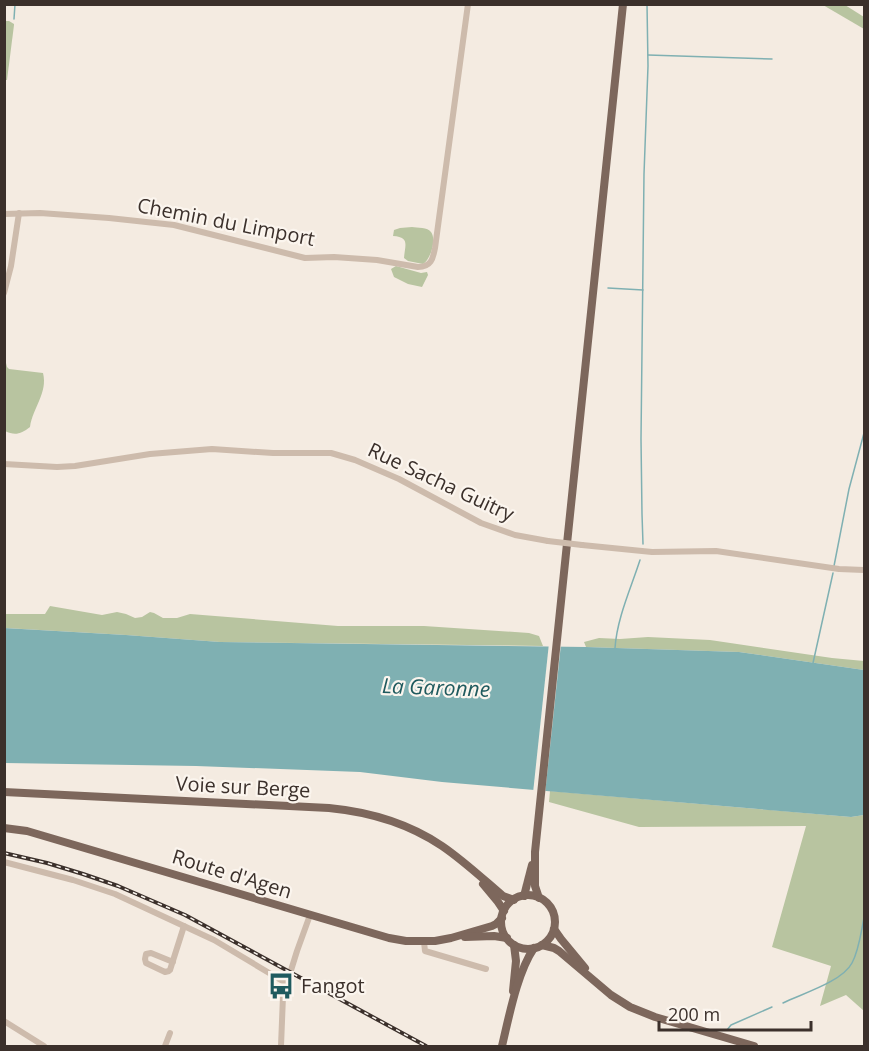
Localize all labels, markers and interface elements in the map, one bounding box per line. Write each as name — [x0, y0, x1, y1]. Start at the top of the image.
street label: Chemin du Limport — [135, 191, 317, 252]
street label: Rue Sacha Guitry — [364, 436, 520, 528]
water label: La Garonne — [381, 671, 491, 703]
street label: Voie sur Berge — [175, 769, 311, 804]
street label: Route d'Agen — [169, 843, 295, 905]
bus stop icon: Fangot — [266, 971, 296, 1001]
place label: Fangot — [301, 972, 365, 999]
scale bar — [659, 994, 810, 1032]
text: 200 m — [668, 1002, 720, 1026]

